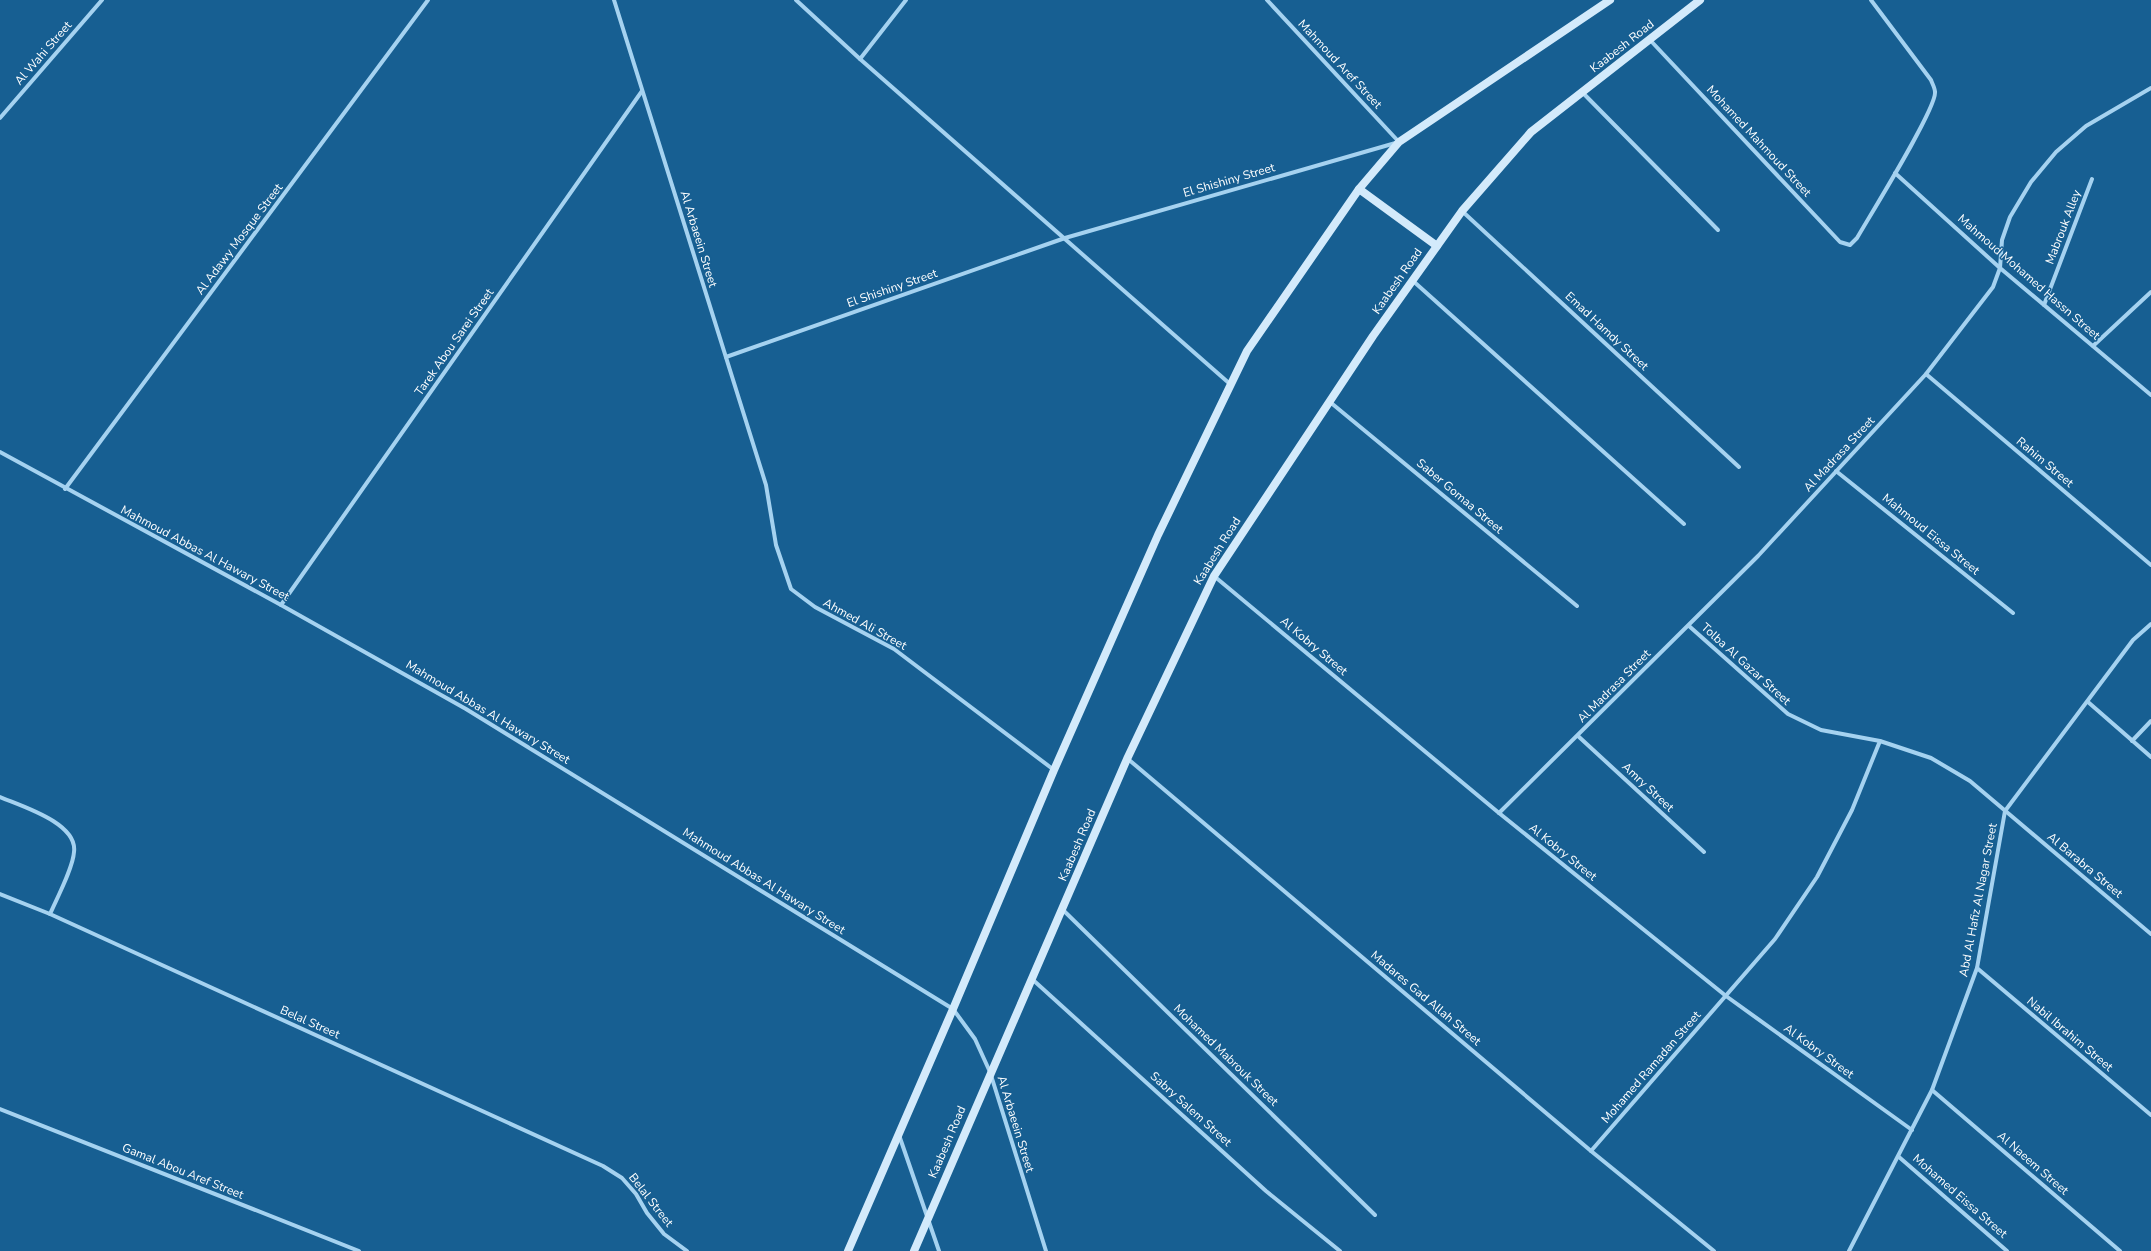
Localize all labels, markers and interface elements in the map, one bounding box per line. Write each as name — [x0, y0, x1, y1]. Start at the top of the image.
street label: Mahmoud Aref Street — [1294, 16, 1386, 113]
street label: Kaabesh Road — [1587, 16, 1657, 76]
street label: Al Wahi Street — [11, 17, 76, 88]
street label: Mohamed Mahmoud Street — [1703, 82, 1815, 201]
street label: El Shishiny Street — [1181, 159, 1278, 201]
street label: Al Adawy Mosque Street — [192, 179, 287, 298]
street label: Mabrouk Alley — [2041, 187, 2085, 267]
street label: Al Arbaeein Street — [677, 189, 721, 290]
street label: Mahmoud Mohamed Hassn Street — [1954, 211, 2104, 344]
street label: Kaabesh Road — [1368, 245, 1426, 317]
street label: El Shishiny Street — [845, 265, 940, 311]
street label: Tarek Abou Sarei Street — [411, 285, 498, 399]
street label: Emad Hamdy Street — [1562, 288, 1653, 374]
street label: Al Madrasa Street — [1800, 412, 1879, 495]
street label: Rahim Street — [2013, 433, 2078, 491]
street label: Saber Gomaa Street — [1413, 455, 1507, 538]
street label: Mahmoud Eissa Street — [1879, 490, 1984, 579]
street label: Mahmoud Abbas Al Hawary Street — [118, 502, 293, 605]
street label: Kaabesh Road — [1190, 514, 1244, 588]
street label: Ahmed Ali Street — [820, 594, 910, 654]
street label: Al Kobry Street — [1277, 613, 1352, 679]
street label: Tolba Al Gazar Street — [1698, 619, 1795, 709]
street label: Al Madrasa Street — [1574, 645, 1655, 726]
street label: Mahmoud Abbas Al Hawary Street — [403, 656, 574, 768]
street label: Amry Street — [1619, 759, 1678, 816]
street label: Kaabesh Road — [1055, 806, 1099, 884]
street label: Al Kobry Street — [1526, 820, 1601, 885]
street label: Abd Al Hafiz Al Nagar Street — [1955, 821, 2001, 978]
street label: Mahmoud Abbas Al Hawary Street — [680, 824, 849, 938]
street label: Al Barabra Street — [2044, 829, 2127, 902]
street label: Madares Gad Allah Street — [1367, 947, 1485, 1049]
street label: Nabil Ibrahim Street — [2023, 993, 2117, 1075]
street label: Mohamed Mabrouk Street — [1170, 1001, 1282, 1110]
street label: Belal Street — [278, 1002, 343, 1043]
street label: Mohamed Ramadan Street — [1598, 1007, 1705, 1127]
street label: Al Kobry Street — [1781, 1020, 1858, 1082]
street label: Sabry Salem Street — [1147, 1068, 1236, 1150]
street label: Al Arbaeein Street — [994, 1074, 1038, 1175]
street label: Kaabesh Road — [925, 1103, 969, 1181]
street label: Al Naeem Street — [1994, 1128, 2073, 1199]
street label: Gamal Abou Aref Street — [120, 1139, 247, 1203]
street label: Mohamed Eissa Street — [1909, 1150, 2011, 1242]
street label: Belal Street — [625, 1170, 677, 1231]

